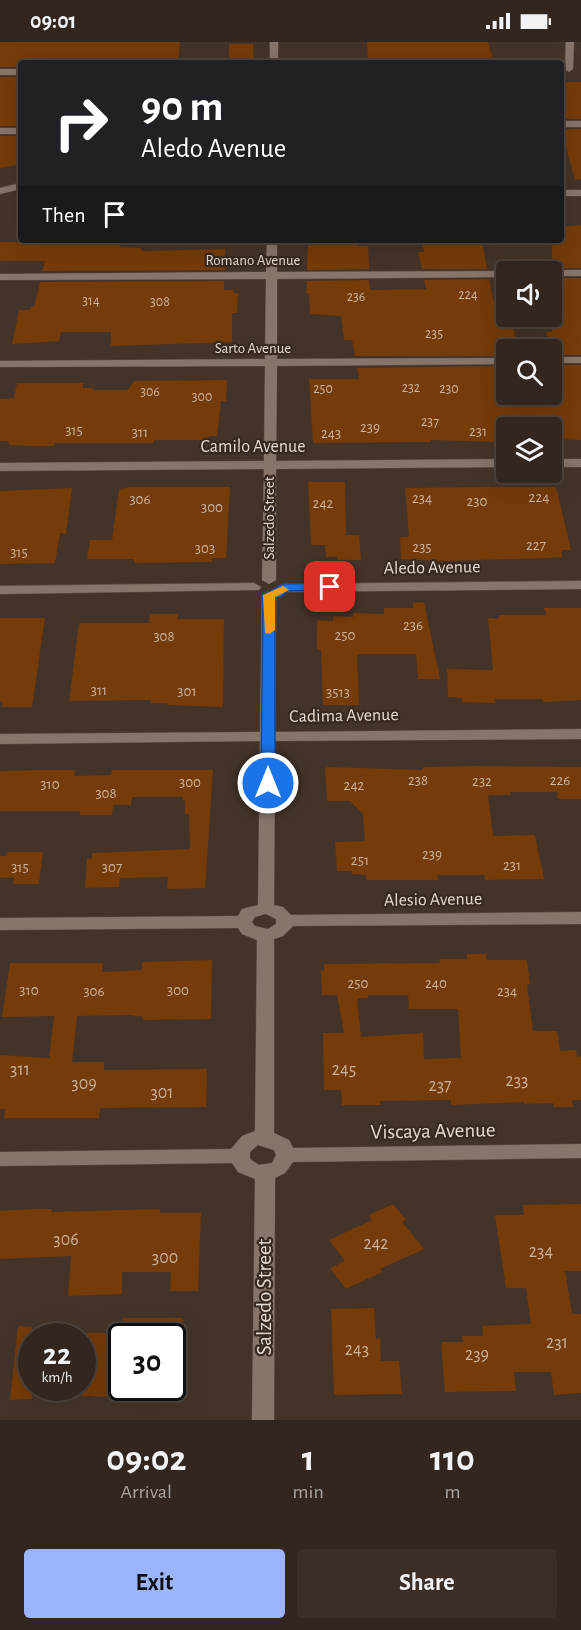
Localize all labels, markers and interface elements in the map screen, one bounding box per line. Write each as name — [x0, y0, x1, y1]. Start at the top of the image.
text: 09:01 — [30, 10, 77, 32]
icon: right — [42, 84, 120, 162]
text: 90 m — [141, 86, 223, 128]
text: Aledo Avenue — [141, 135, 286, 162]
icon: arrive — [98, 198, 131, 231]
text: Then — [42, 204, 86, 226]
street label: Romano Avenue — [205, 253, 301, 268]
map controls — [496, 261, 562, 483]
button: sound — [496, 261, 562, 327]
house number: 224 — [458, 288, 478, 302]
house number: 236 — [347, 290, 365, 304]
house number: 314 — [82, 294, 100, 308]
house number: 308 — [150, 295, 170, 309]
house number: 235 — [425, 327, 443, 341]
button: search — [496, 339, 562, 405]
street label: Sarto Avenue — [215, 341, 291, 356]
house number: 232 — [402, 381, 420, 395]
house number: 250 — [313, 382, 333, 396]
house number: 230 — [439, 382, 459, 396]
house number: 306 — [140, 385, 160, 399]
house number: 300 — [192, 390, 212, 404]
house number: 237 — [421, 415, 439, 429]
button: layers — [496, 417, 562, 483]
house number: 239 — [360, 420, 380, 435]
house number: 315 — [65, 423, 83, 438]
house number: 231 — [469, 424, 487, 439]
house number: 311 — [132, 425, 148, 440]
house number: 243 — [321, 426, 341, 441]
street label: Camilo Avenue — [201, 438, 305, 456]
street label: Salzedo Street — [262, 476, 277, 560]
house number: 224 — [529, 490, 549, 505]
house number: 234 — [412, 491, 432, 506]
house number: 306 — [129, 492, 151, 507]
house number: 230 — [467, 494, 488, 509]
house number: 242 — [313, 496, 334, 511]
house number: 300 — [201, 500, 223, 515]
house number: 227 — [526, 538, 546, 553]
house number: 235 — [412, 540, 432, 555]
house number: 303 — [195, 541, 215, 556]
house number: 315 — [10, 545, 28, 560]
street label: Aledo Avenue — [383, 558, 481, 578]
pin — [304, 561, 355, 612]
icon: arrive — [313, 570, 346, 603]
house number: 236 — [403, 618, 423, 633]
house number: 250 — [334, 628, 356, 643]
house number: 308 — [153, 629, 175, 644]
house number: 311 — [91, 683, 107, 698]
house number: 301 — [177, 684, 197, 699]
house number: 3513 — [326, 685, 350, 700]
street label: Cadima Avenue — [289, 706, 399, 726]
position arrow — [236, 751, 300, 815]
house number: 238 — [408, 773, 428, 788]
house number: 226 — [550, 773, 570, 788]
house number: 232 — [472, 774, 492, 789]
house number: 300 — [179, 775, 201, 790]
house number: 310 — [40, 777, 60, 792]
house number: 242 — [344, 778, 365, 793]
house number: 308 — [95, 786, 117, 801]
house number: 239 — [422, 847, 442, 862]
house number: 251 — [351, 853, 369, 868]
house number: 231 — [503, 858, 521, 873]
house number: 315 — [11, 860, 29, 875]
house number: 307 — [102, 860, 122, 875]
street label: Alesio Avenue — [384, 890, 482, 910]
house number: 250 — [347, 976, 369, 991]
house number: 240 — [425, 976, 447, 991]
house number: 310 — [19, 983, 39, 998]
house number: 300 — [167, 983, 189, 998]
house number: 306 — [83, 984, 105, 999]
house number: 234 — [497, 984, 517, 999]
house number: 311 — [10, 1061, 30, 1079]
house number: 245 — [332, 1061, 356, 1079]
house number: 233 — [505, 1072, 529, 1090]
house number: 309 — [71, 1075, 97, 1093]
house number: 237 — [428, 1077, 452, 1095]
house number: 301 — [150, 1084, 174, 1102]
street label: Viscaya Avenue — [370, 1119, 496, 1143]
house number: 306 — [53, 1231, 79, 1249]
house number: 242 — [363, 1235, 389, 1253]
street label: Salzedo Street — [254, 1238, 275, 1355]
house number: 234 — [529, 1243, 553, 1261]
house number: 300 — [152, 1249, 178, 1267]
speed limit sign: 30 — [108, 1323, 186, 1401]
house number: 231 — [546, 1334, 568, 1352]
text: 22 — [43, 1340, 71, 1370]
house number: 243 — [345, 1341, 369, 1359]
house number: 239 — [465, 1346, 489, 1364]
text: km/h — [42, 1370, 72, 1385]
text: 09:02 — [106, 1441, 186, 1477]
text: 1 — [302, 1441, 315, 1477]
text: 110 — [430, 1441, 475, 1477]
text: Arrival — [121, 1482, 172, 1502]
text: min — [293, 1482, 324, 1502]
text: m — [444, 1482, 460, 1502]
button: Exit — [24, 1549, 285, 1618]
button: Share — [297, 1549, 557, 1618]

